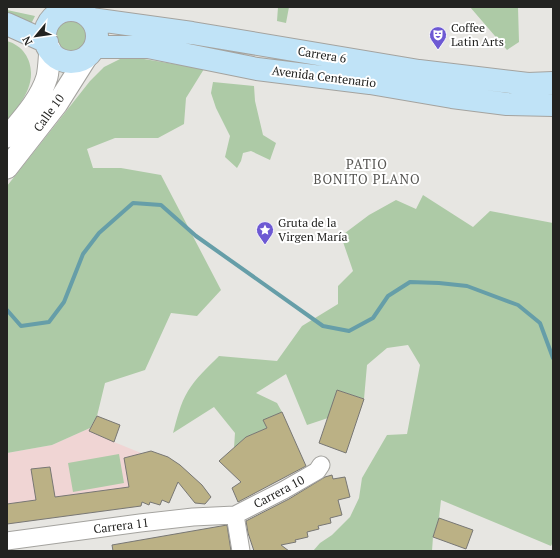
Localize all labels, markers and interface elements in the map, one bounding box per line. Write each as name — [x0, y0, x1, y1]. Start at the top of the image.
north arrow — [16, 16, 56, 56]
place label: Coffee Latin Arts — [451, 20, 504, 49]
theatre icon: Coffee Latin Arts — [428, 25, 448, 50]
text: N — [19, 33, 35, 48]
street label: Carrera 6 — [297, 43, 348, 66]
street label: Avenida Centenario — [271, 63, 377, 90]
street label: Calle 10 — [30, 91, 67, 134]
district label: PATIO BONITO PLANO — [313, 155, 421, 188]
place label: Gruta de la Virgen María — [278, 215, 348, 244]
place icon: Gruta de la Virgen María — [255, 220, 275, 245]
street label: Carrera 10 — [251, 472, 307, 511]
street label: Carrera 11 — [93, 515, 149, 536]

